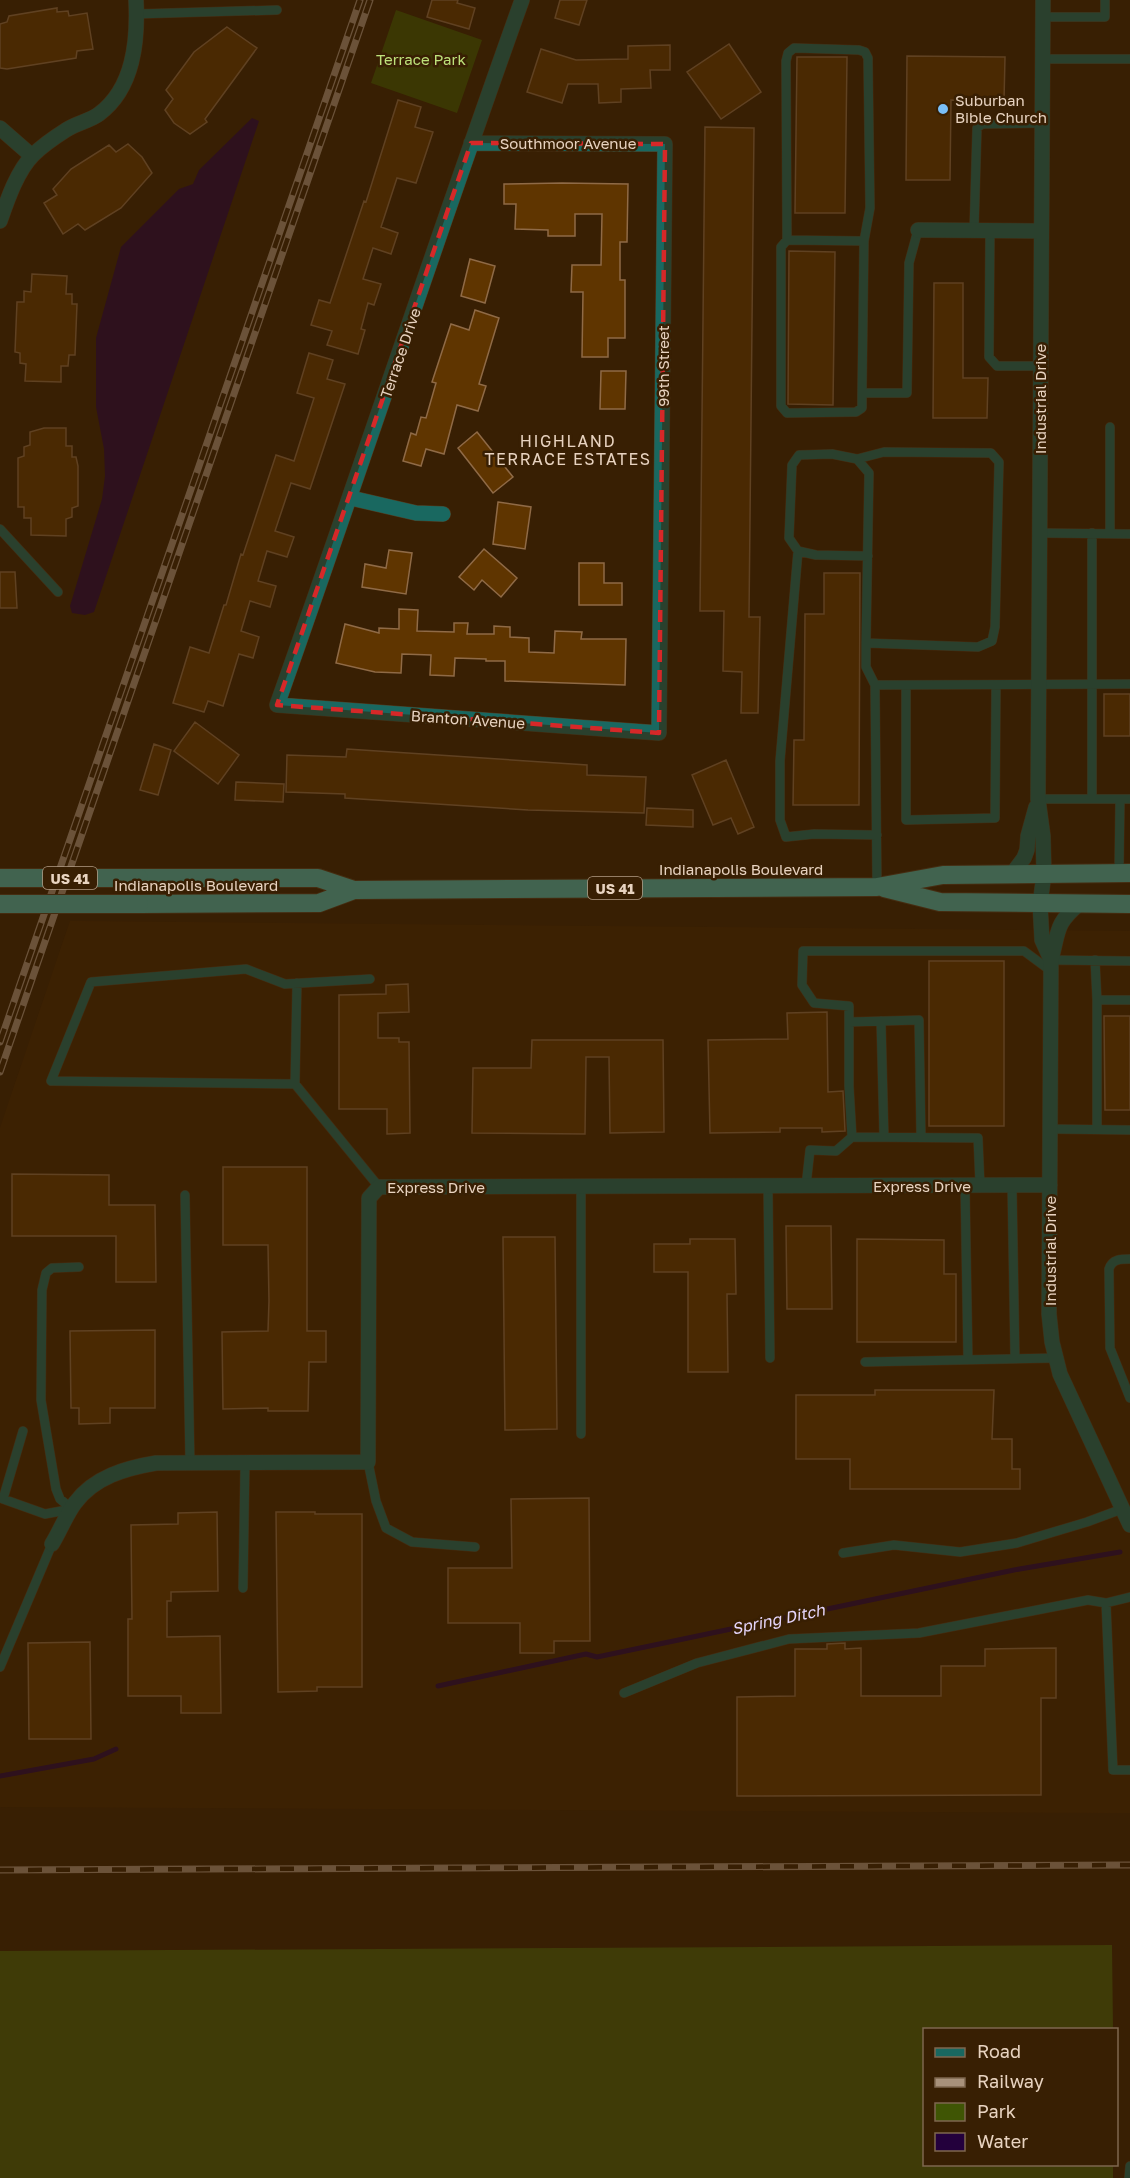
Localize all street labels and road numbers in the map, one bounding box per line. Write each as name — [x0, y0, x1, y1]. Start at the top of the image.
street label: Southmoor Avenue — [500, 134, 637, 152]
street label: Terrace Drive — [376, 305, 424, 401]
street label: 99th Street — [654, 325, 672, 407]
street label: Industrial Drive — [1031, 344, 1049, 454]
street label: Branton Avenue — [410, 706, 526, 732]
street label: Indianapolis Boulevard — [659, 860, 823, 878]
road number: US 41 — [43, 867, 97, 889]
street label: Indianapolis Boulevard — [114, 876, 278, 894]
road number: US 41 — [588, 877, 642, 899]
street label: Express Drive — [873, 1177, 971, 1195]
street label: Express Drive — [387, 1178, 485, 1196]
street label: Industrial Drive — [1041, 1196, 1059, 1306]

